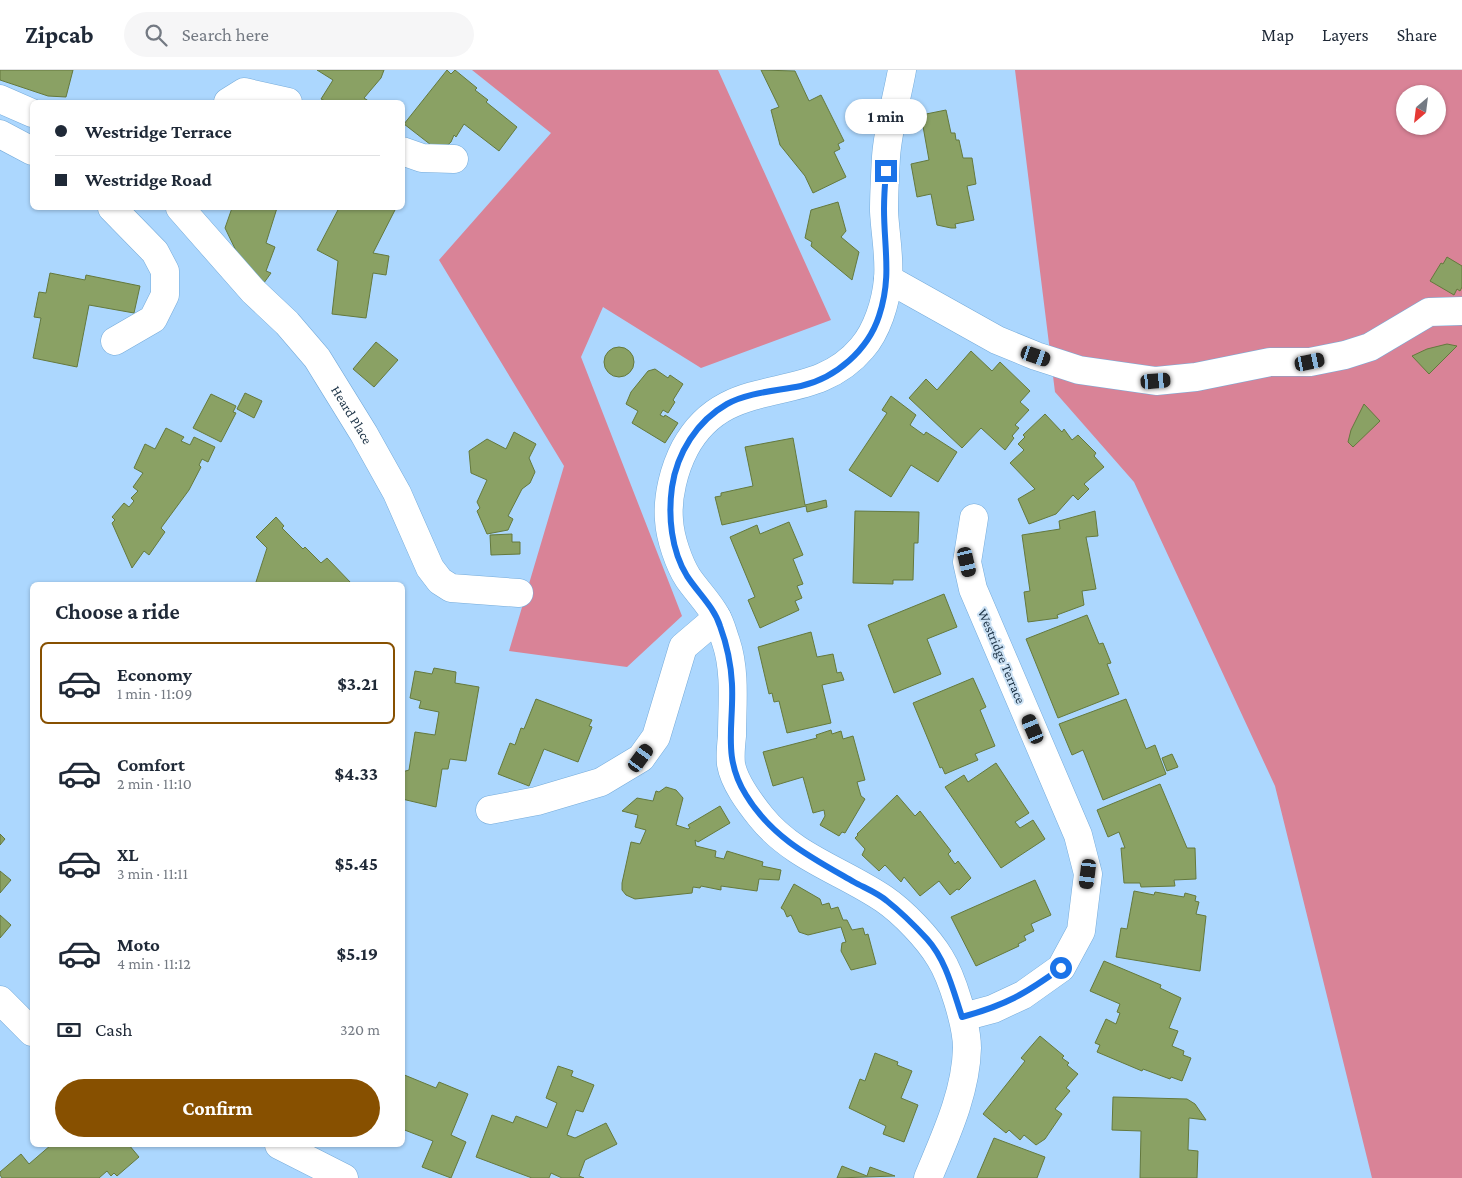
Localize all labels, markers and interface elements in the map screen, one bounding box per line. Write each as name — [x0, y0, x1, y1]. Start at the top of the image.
search box — [124, 12, 474, 57]
text: Zipcab — [25, 21, 94, 48]
icon: search — [142, 21, 170, 49]
text: Search here — [182, 24, 269, 45]
text: Map — [1261, 25, 1294, 45]
text: Layers — [1322, 25, 1369, 45]
text: Share — [1397, 25, 1437, 45]
north arrow — [1396, 85, 1446, 135]
map controls — [1396, 85, 1446, 135]
callout: 1 min — [845, 98, 927, 134]
text: 1 min — [868, 108, 904, 125]
text: Westridge Terrace — [85, 121, 232, 142]
route end — [875, 160, 897, 182]
text: Westridge Road — [85, 169, 212, 190]
car — [1019, 344, 1052, 368]
car — [1293, 352, 1326, 372]
car — [1140, 372, 1171, 390]
street label: Heard Place — [328, 383, 376, 447]
car — [956, 546, 977, 578]
text: Choose a ride — [55, 599, 180, 624]
street label: Westridge Terrace — [975, 606, 1029, 706]
icon: car — [57, 661, 102, 706]
text: Economy — [117, 664, 192, 685]
text: $3.21 — [337, 673, 378, 694]
text: 1 min · 11:09 — [117, 685, 192, 702]
car — [1020, 712, 1045, 746]
car — [626, 741, 655, 775]
icon: car — [57, 751, 102, 796]
text: Comfort — [117, 754, 185, 775]
text: $4.33 — [335, 763, 378, 784]
text: 2 min · 11:10 — [117, 775, 192, 792]
icon: car — [57, 841, 102, 886]
text: XL — [117, 844, 139, 865]
text: $5.45 — [335, 853, 378, 874]
car — [1078, 858, 1097, 890]
text: 3 min · 11:11 — [117, 865, 188, 882]
icon: car — [57, 931, 102, 976]
text: Moto — [117, 934, 160, 955]
text: $5.19 — [337, 943, 378, 964]
text: 4 min · 11:12 — [117, 955, 191, 972]
route start — [1050, 957, 1072, 979]
icon: cash — [55, 1016, 83, 1044]
text: Cash — [95, 1019, 133, 1040]
text: 320 m — [340, 1021, 380, 1038]
button: Confirm — [55, 1079, 380, 1137]

